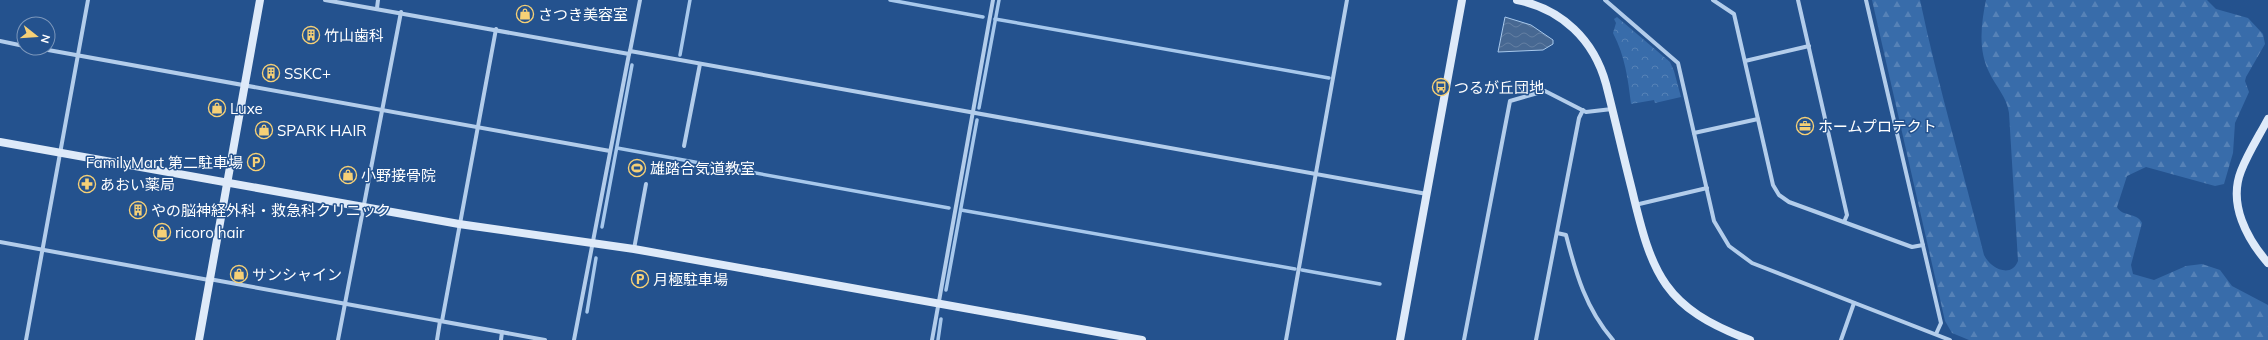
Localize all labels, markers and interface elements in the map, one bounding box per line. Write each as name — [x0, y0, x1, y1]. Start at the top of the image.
shop icon: さつき美容室 — [515, 4, 535, 24]
place label: さつき美容室 — [538, 5, 628, 24]
north arrow — [16, 16, 56, 56]
building icon: 竹山歯科 — [301, 25, 321, 45]
place label: 竹山歯科 — [324, 26, 384, 45]
text: N — [38, 33, 53, 45]
building icon: SSKC+ — [261, 63, 281, 83]
place label: SSKC+ — [284, 64, 331, 83]
bus stop icon: つるが丘団地 — [1431, 77, 1451, 97]
place label: つるが丘団地 — [1454, 78, 1544, 97]
shop icon: Luxe — [207, 98, 227, 118]
place label: Luxe — [230, 99, 263, 118]
office icon: ホームプロテクト — [1795, 116, 1815, 136]
place label: ホームプロテクト — [1818, 117, 1937, 136]
shop icon: SPARK HAIR — [254, 120, 274, 140]
place label: SPARK HAIR — [277, 121, 367, 140]
parking icon: FamilyMart 第二駐車場 — [246, 152, 266, 172]
place label: FamilyMart 第二駐車場 — [86, 153, 243, 172]
sports icon: 雄踏合気道教室 — [627, 158, 647, 178]
place label: 雄踏合気道教室 — [650, 159, 755, 178]
shop icon: 小野接骨院 — [338, 165, 358, 185]
place label: 小野接骨院 — [361, 166, 436, 185]
pharmacy icon: あおい薬局 — [77, 174, 97, 194]
place label: あおい薬局 — [100, 175, 175, 194]
building icon: やの脳神経外科・救急科クリニック — [128, 200, 148, 220]
place label: やの脳神経外科・救急科クリニック — [151, 201, 391, 220]
shop icon: ricoro hair — [152, 222, 172, 242]
place label: ricoro hair — [175, 223, 245, 242]
shop icon: サンシャイン — [229, 264, 249, 284]
place label: サンシャイン — [252, 265, 342, 284]
parking icon: 月極駐車場 — [630, 269, 650, 289]
place label: 月極駐車場 — [653, 270, 728, 289]

